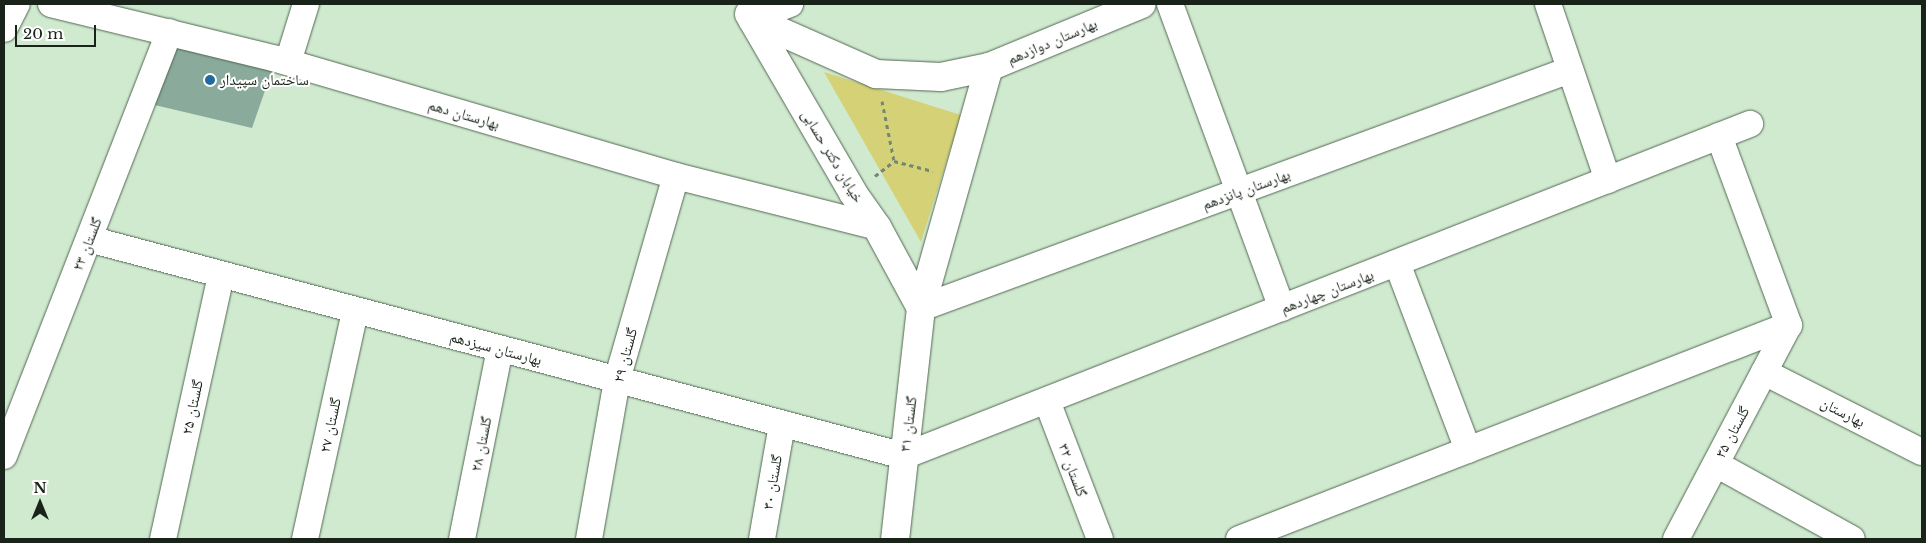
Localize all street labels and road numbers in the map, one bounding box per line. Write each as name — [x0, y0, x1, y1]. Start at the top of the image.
street label: بهارستان دوازدهم — [1004, 14, 1100, 68]
street label: بهارستان دهم — [426, 95, 502, 133]
street label: خیابان دکتر حسابی — [798, 106, 868, 206]
street label: بهارستان پانزدهم — [1199, 165, 1293, 213]
street label: گلستان ۲۳ — [69, 215, 105, 273]
street label: بهارستان چهاردهم — [1278, 265, 1376, 317]
street label: گلستان ۲۹ — [609, 326, 641, 384]
street label: بهارستان سیزدهم — [448, 327, 544, 369]
street label: گلستان ۲۵ — [177, 378, 207, 436]
street label: بهارستان — [1818, 393, 1868, 431]
street label: گلستان ۳۱ — [896, 395, 920, 453]
street label: گلستان ۲۷ — [315, 396, 345, 454]
street label: گلستان ۳۵ — [1711, 403, 1753, 461]
street label: گلستان ۲۸ — [467, 415, 495, 473]
street label: گلستان ۳۲ — [1055, 441, 1091, 499]
street label: گلستان ۳۰ — [758, 453, 786, 511]

